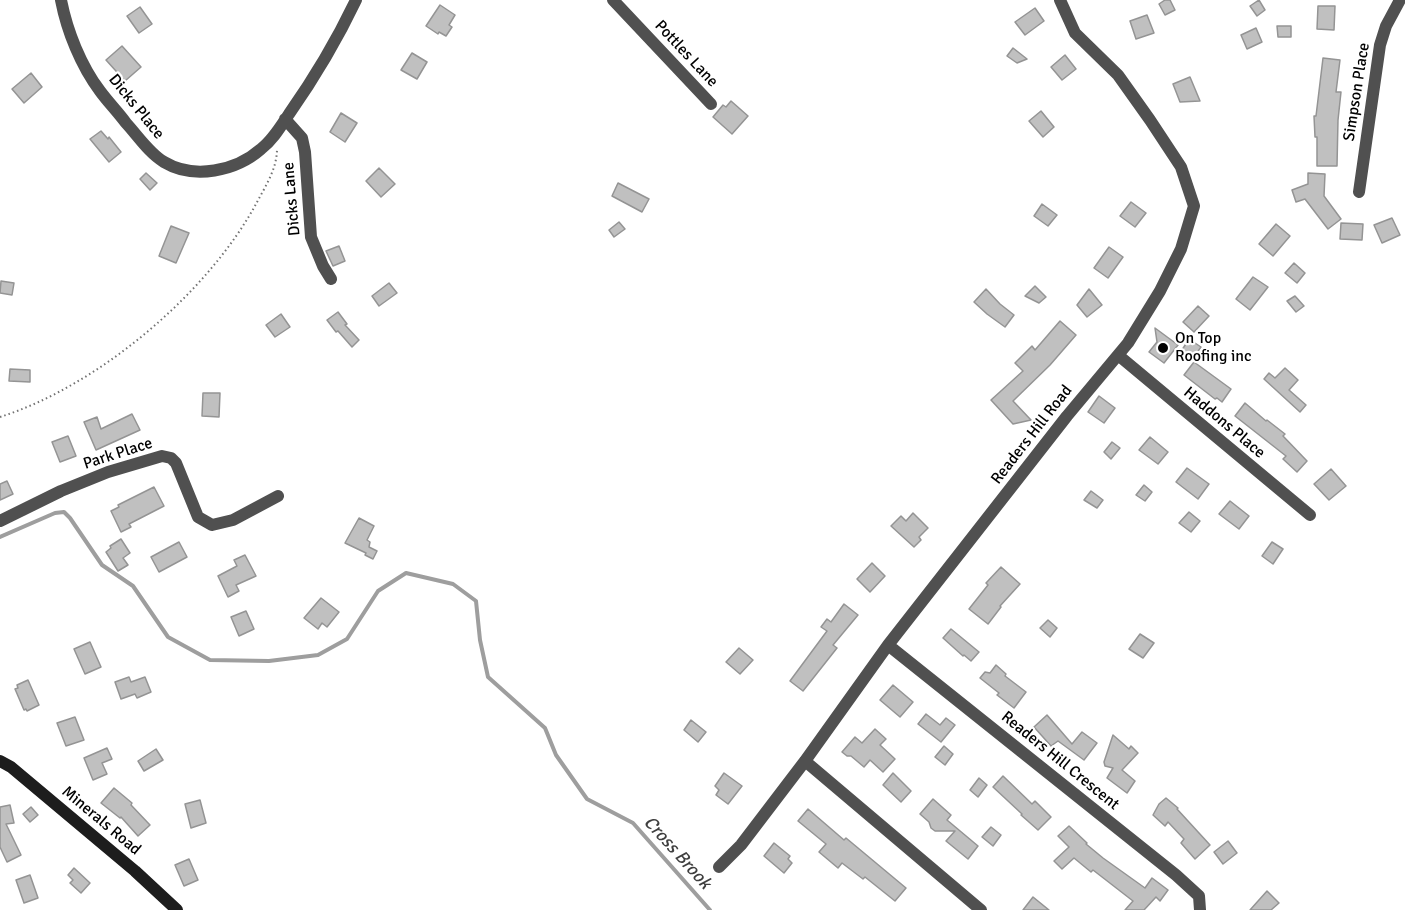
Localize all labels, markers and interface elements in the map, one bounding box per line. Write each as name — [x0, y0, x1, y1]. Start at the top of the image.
street label: Pottles Lane — [650, 17, 722, 91]
street label: Simpson Place — [1340, 41, 1374, 143]
street label: Dicks Place — [104, 71, 168, 143]
street label: Dicks Lane — [279, 161, 305, 237]
place label: On Top Roofing inc — [1175, 329, 1252, 367]
marker: On Top Roofing inc — [1156, 341, 1170, 355]
street label: Readers Hill Road — [987, 382, 1077, 488]
street label: Haddons Place — [1179, 383, 1269, 463]
street label: Park Place — [81, 434, 155, 474]
street label: Readers Hill Crescent — [997, 708, 1123, 814]
street label: Minerals Road — [58, 782, 144, 860]
water label: Cross Brook — [639, 812, 715, 894]

